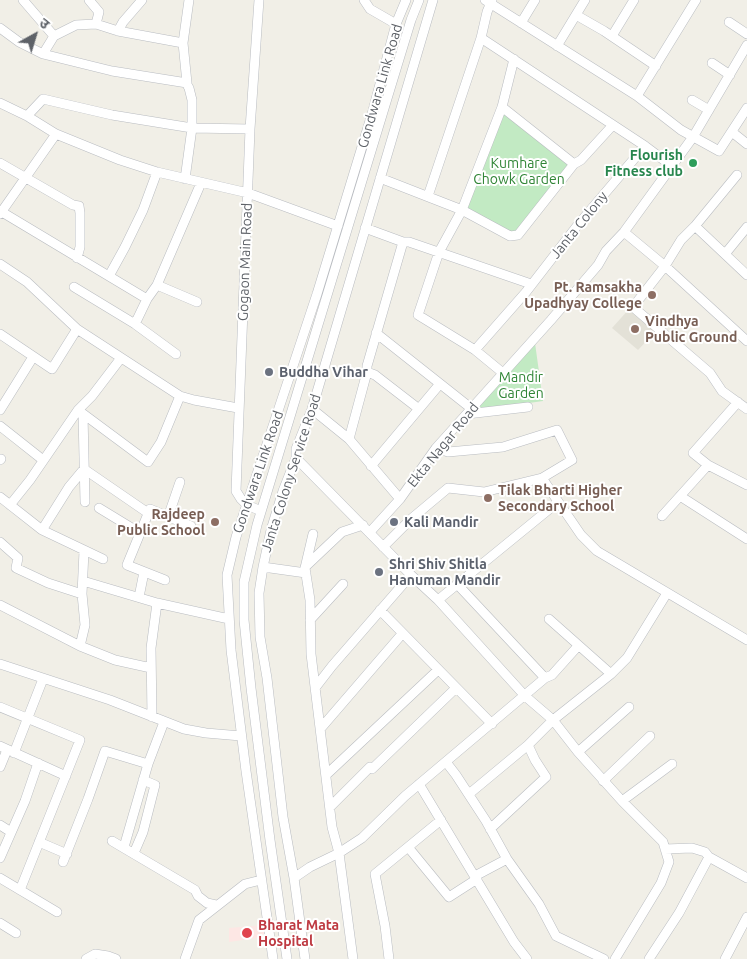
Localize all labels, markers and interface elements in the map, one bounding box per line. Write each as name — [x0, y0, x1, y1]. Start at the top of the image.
north arrow — [10, 10, 60, 60]
text: उ — [36, 15, 53, 32]
street label: Gondwara Link Road — [354, 22, 406, 150]
place label: Flourish Fitness club — [605, 147, 683, 180]
park label: Kumhare Chowk Garden — [473, 155, 565, 188]
marker: Flourish Fitness club — [687, 157, 699, 169]
street label: Janta Colony — [547, 188, 611, 262]
street label: Gogaon Main Road — [235, 203, 255, 321]
place label: Pt. Ramsakha Upadhyay College — [524, 279, 642, 312]
marker: Pt. Ramsakha Upadhyay College — [646, 289, 658, 301]
place label: Vindhya Public Ground — [645, 313, 737, 346]
marker: Vindhya Public Ground — [629, 323, 641, 335]
place label: Buddha Vihar — [279, 364, 368, 380]
marker: Buddha Vihar — [263, 366, 275, 378]
park label: Mandir Garden — [498, 369, 544, 402]
street label: Janta Colony Service Road — [258, 392, 324, 554]
street label: Ekta Nagar Road — [404, 399, 482, 491]
street label: Gondwara Link Road — [229, 409, 287, 535]
place label: Tilak Bharti Higher Secondary School — [498, 482, 622, 514]
marker: Tilak Bharti Higher Secondary School — [482, 492, 494, 504]
place label: Rajdeep Public School — [117, 506, 205, 538]
place label: Kali Mandir — [404, 514, 479, 530]
marker: Rajdeep Public School — [209, 516, 221, 528]
marker: Kali Mandir — [388, 516, 400, 528]
place label: Shri Shiv Shitla Hanuman Mandir — [389, 556, 501, 588]
marker: Shri Shiv Shitla Hanuman Mandir — [373, 566, 385, 578]
place label: Bharat Mata Hospital — [258, 917, 339, 950]
marker: Bharat Mata Hospital — [240, 926, 254, 940]

